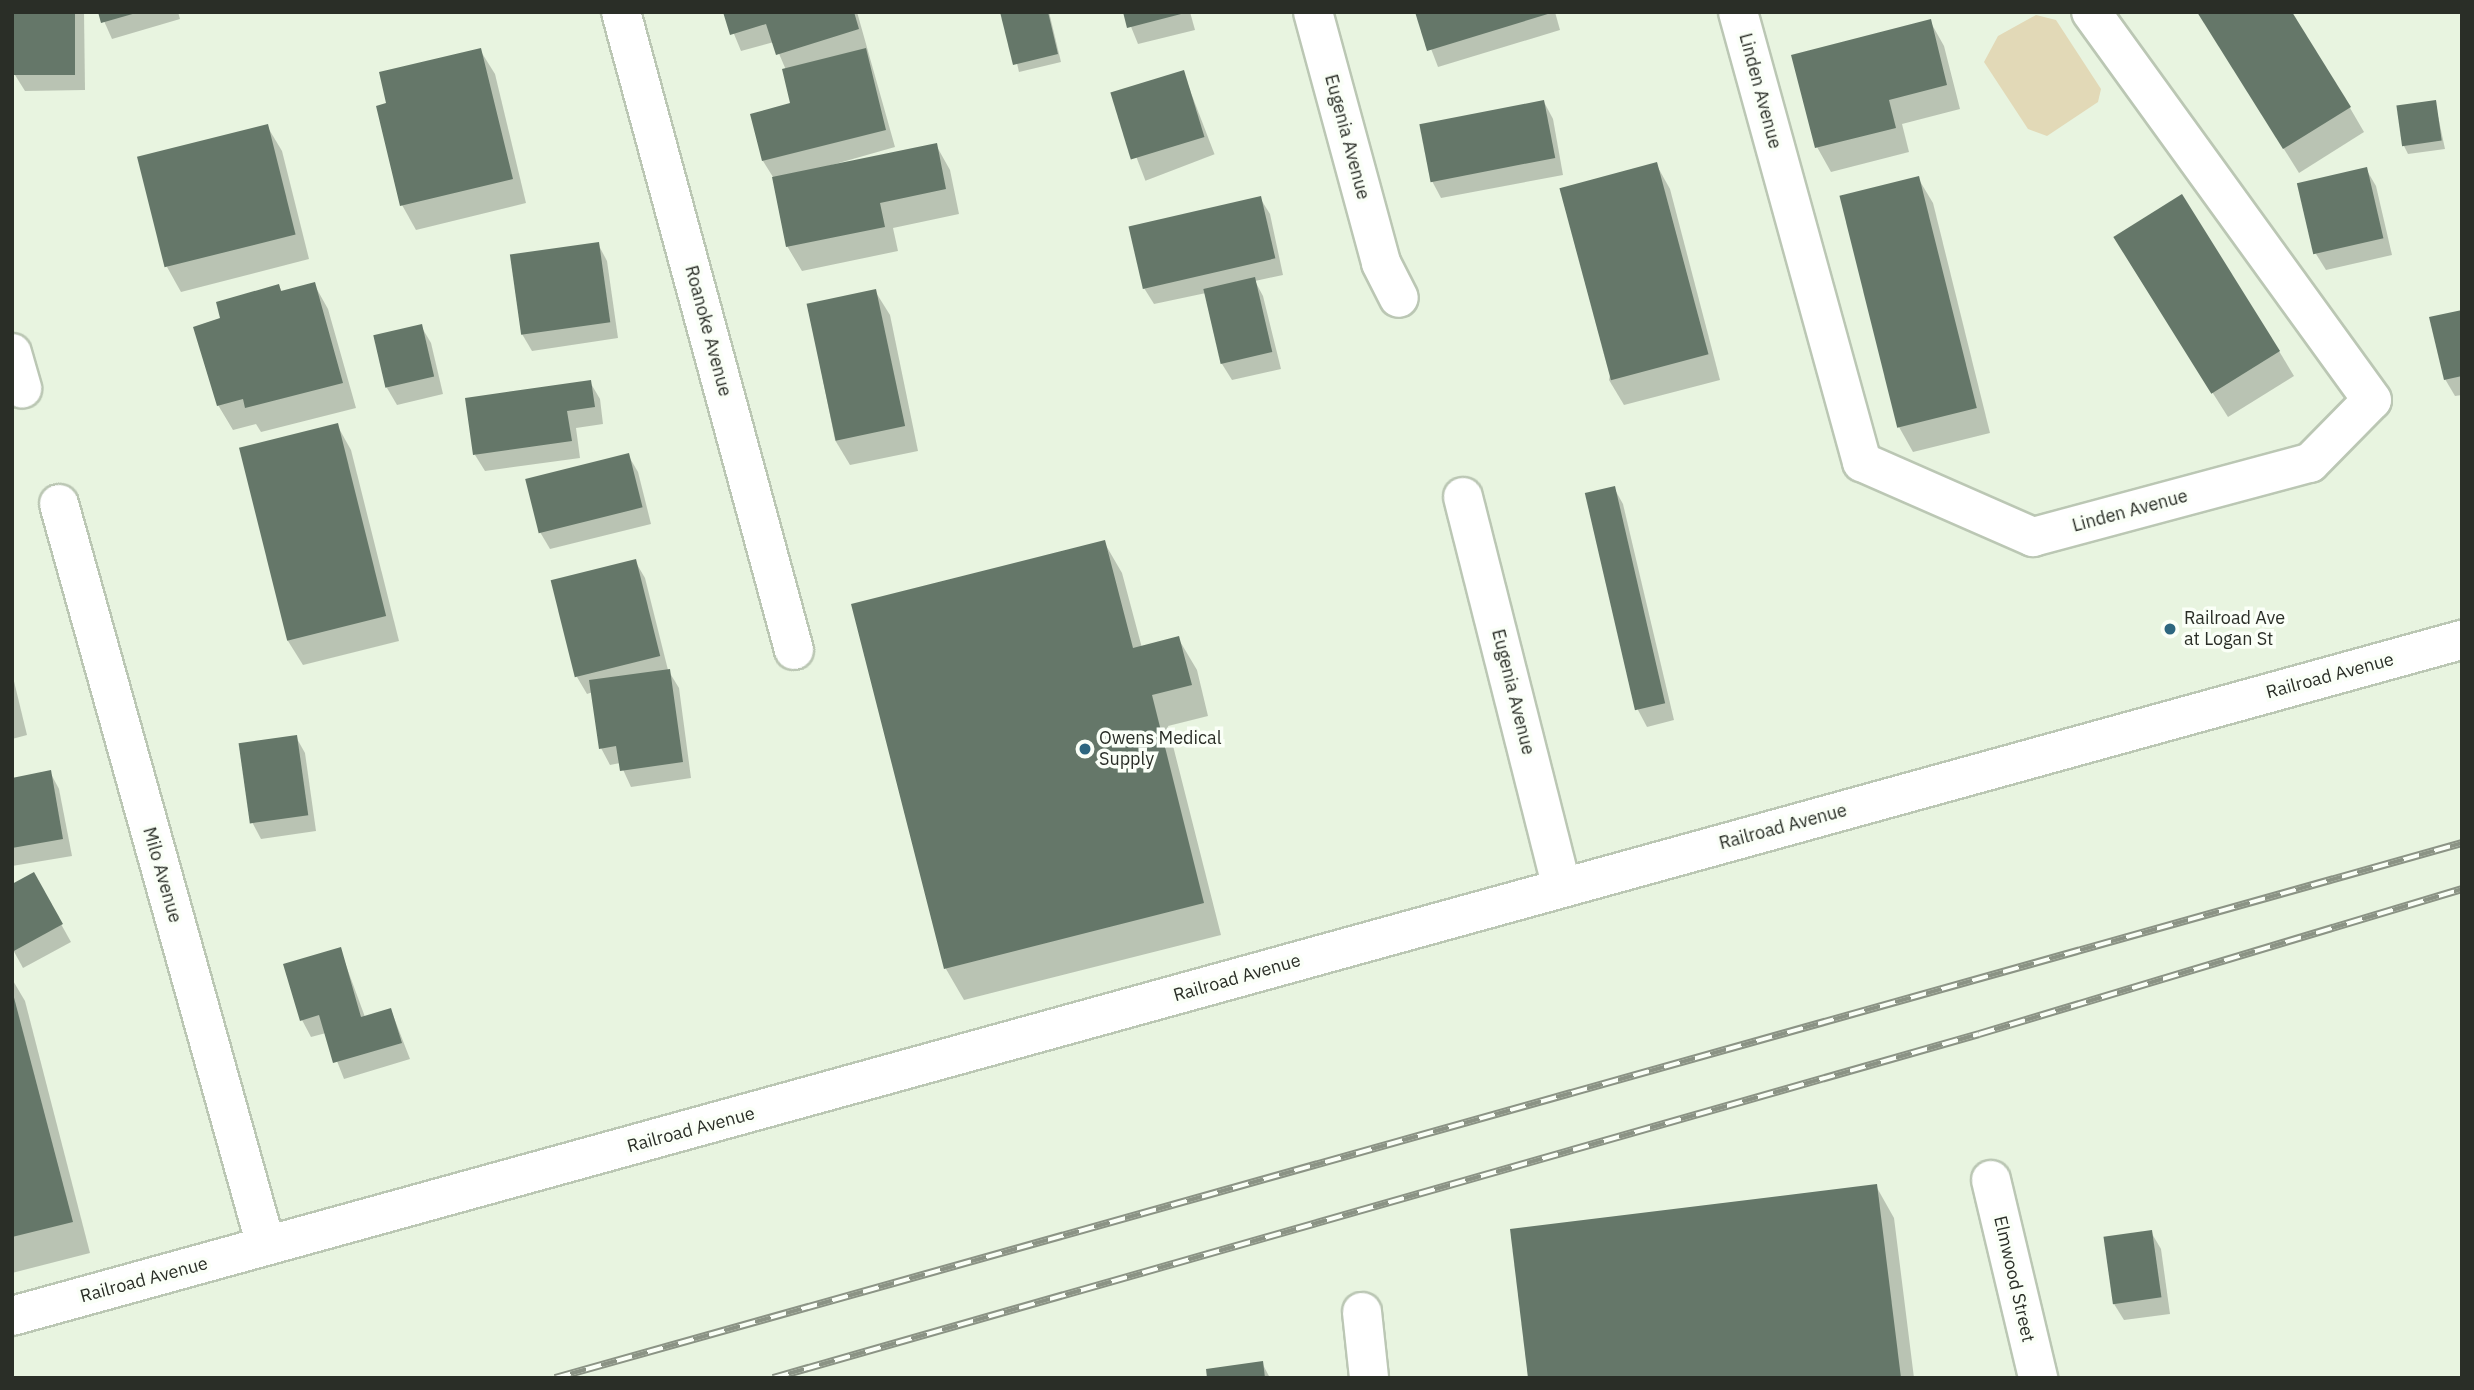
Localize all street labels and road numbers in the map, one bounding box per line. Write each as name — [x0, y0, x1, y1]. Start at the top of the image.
street label: Linden Avenue — [1734, 31, 1786, 151]
street label: Eugenia Avenue — [1320, 72, 1374, 202]
street label: Roanoke Avenue — [680, 263, 736, 399]
street label: Linden Avenue — [2070, 485, 2190, 537]
street label: Eugenia Avenue — [1487, 627, 1539, 757]
street label: Railroad Avenue — [2264, 649, 2396, 703]
street label: Railroad Avenue — [1717, 800, 1849, 854]
street label: Milo Avenue — [138, 825, 186, 925]
street label: Railroad Avenue — [1171, 950, 1303, 1006]
street label: Railroad Avenue — [625, 1103, 757, 1157]
street label: Elmwood Street — [1989, 1214, 2039, 1344]
street label: Railroad Avenue — [78, 1253, 210, 1307]

